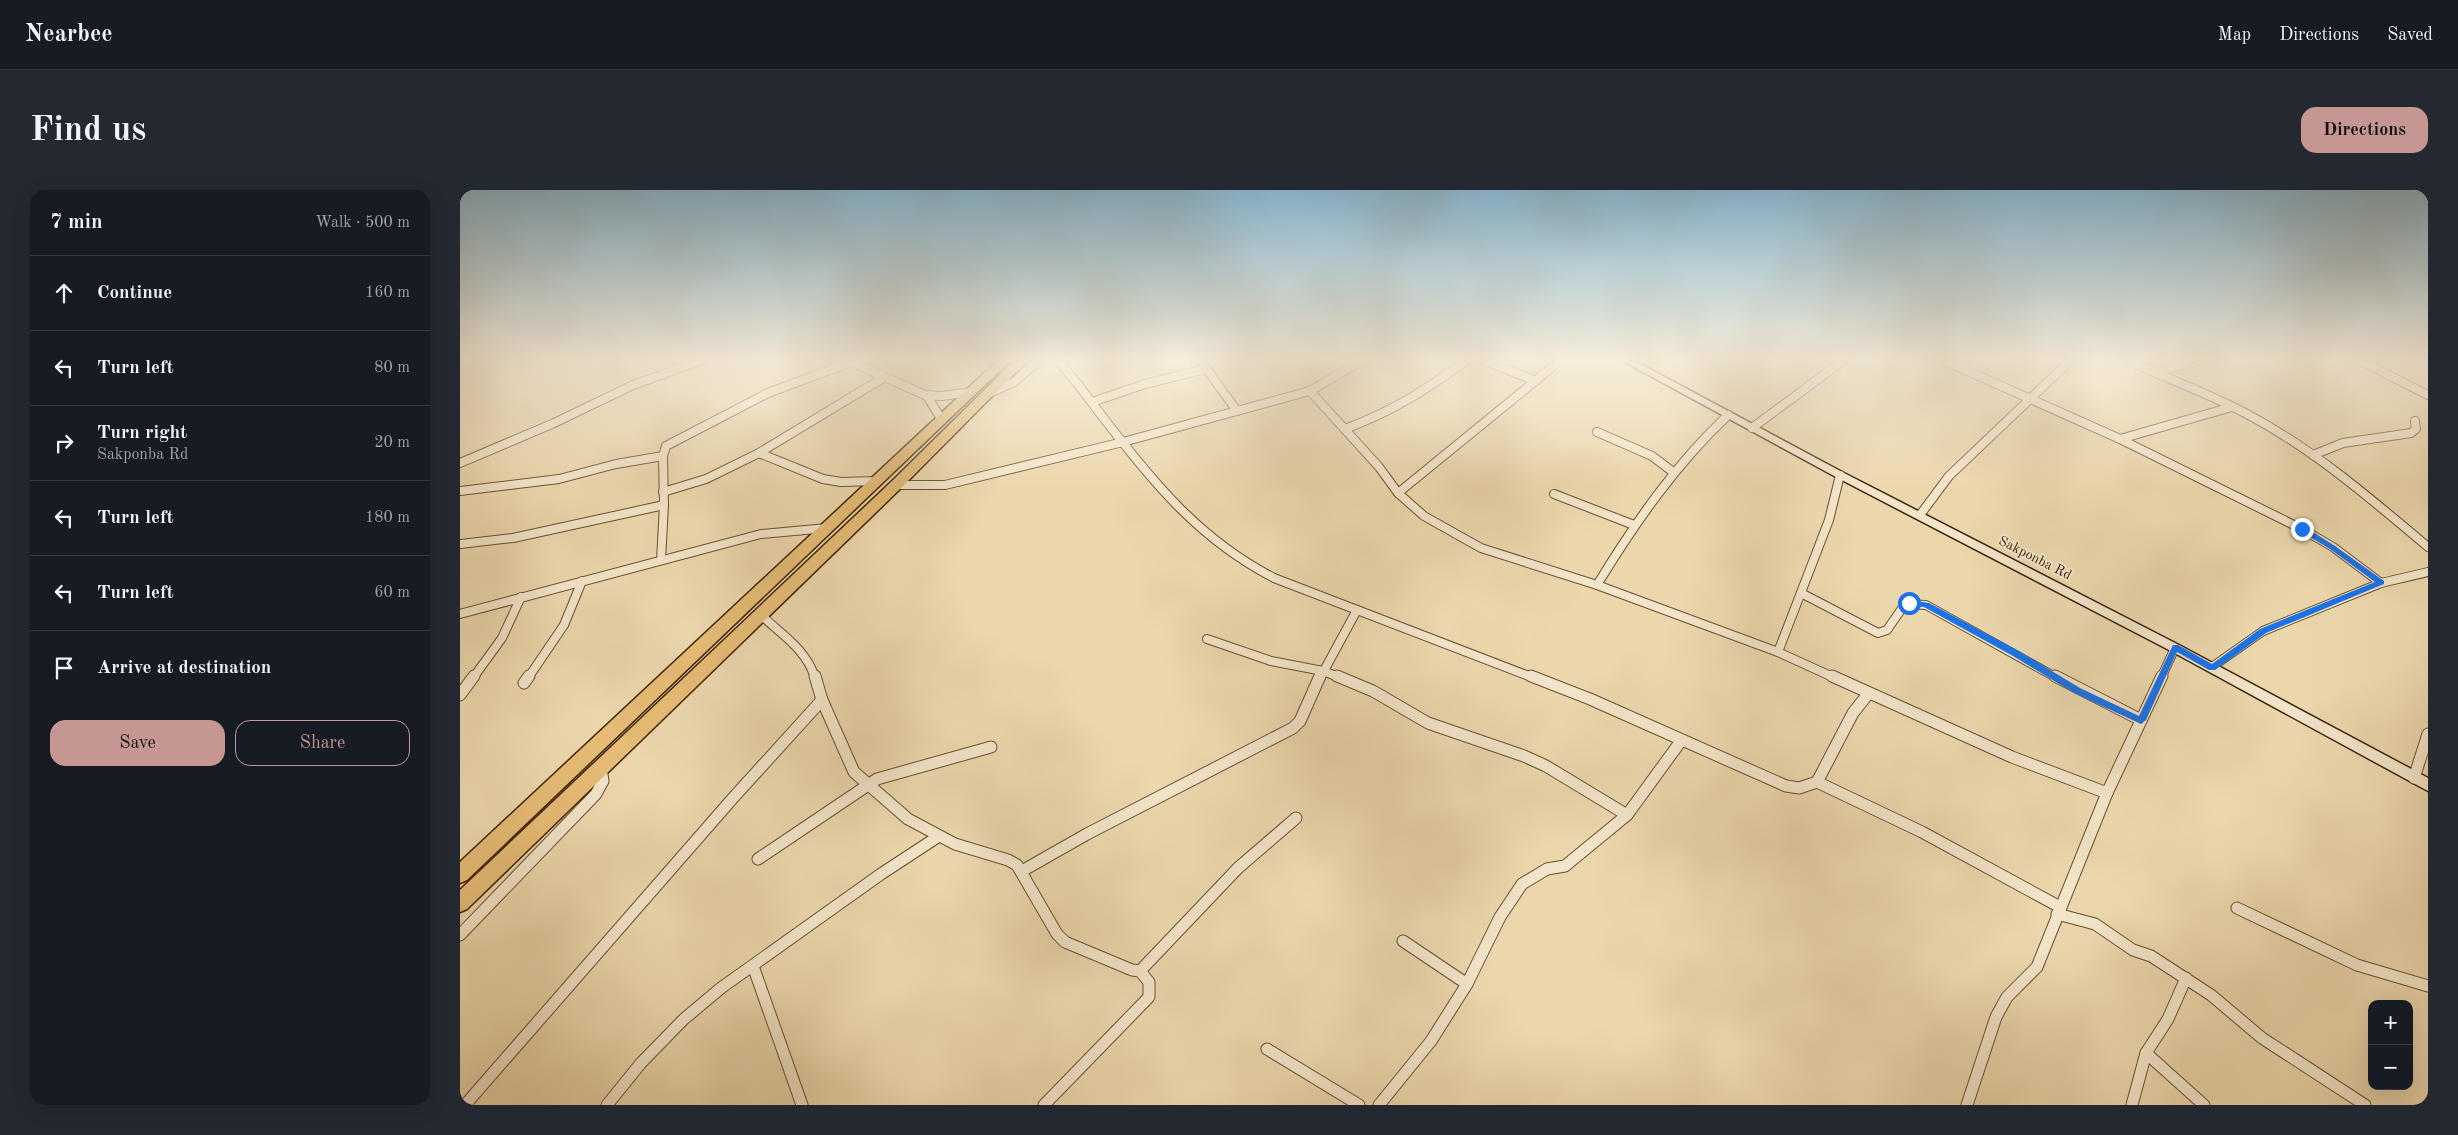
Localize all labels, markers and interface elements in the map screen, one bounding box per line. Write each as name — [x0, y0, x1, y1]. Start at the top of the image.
text: Nearbee — [25, 23, 113, 47]
text: Map — [2218, 26, 2251, 44]
text: Directions — [2279, 26, 2359, 44]
text: Saved — [2387, 26, 2433, 44]
button: Directions — [2301, 107, 2428, 153]
text: Find us — [30, 113, 146, 148]
text: 7 min — [50, 212, 103, 233]
text: Walk · 500 m — [315, 215, 410, 231]
icon: ahead — [50, 279, 78, 307]
text: Continue — [97, 284, 172, 303]
text: 160 m — [365, 285, 410, 301]
icon: left — [50, 354, 78, 382]
text: Turn left — [97, 359, 174, 378]
text: 80 m — [374, 360, 410, 376]
text: Turn right — [97, 424, 187, 443]
icon: right — [50, 429, 78, 457]
text: 20 m — [374, 435, 410, 451]
text: Sakponba Rd — [97, 447, 188, 463]
icon: left — [50, 504, 78, 532]
text: Turn left — [97, 509, 174, 528]
text: 180 m — [365, 510, 410, 526]
route end — [2291, 518, 2314, 541]
street label: Sakponba Rd — [1996, 534, 2074, 582]
icon: left — [50, 579, 78, 607]
text: Turn left — [97, 584, 174, 603]
text: 60 m — [374, 585, 410, 601]
route start — [1898, 592, 1921, 615]
icon: arrive — [50, 654, 78, 682]
text: Arrive at destination — [97, 659, 271, 678]
button: Save — [50, 720, 225, 766]
button: Share — [235, 720, 410, 766]
map controls — [2368, 1000, 2413, 1090]
button: + — [2368, 1000, 2413, 1045]
button: − — [2368, 1045, 2413, 1090]

